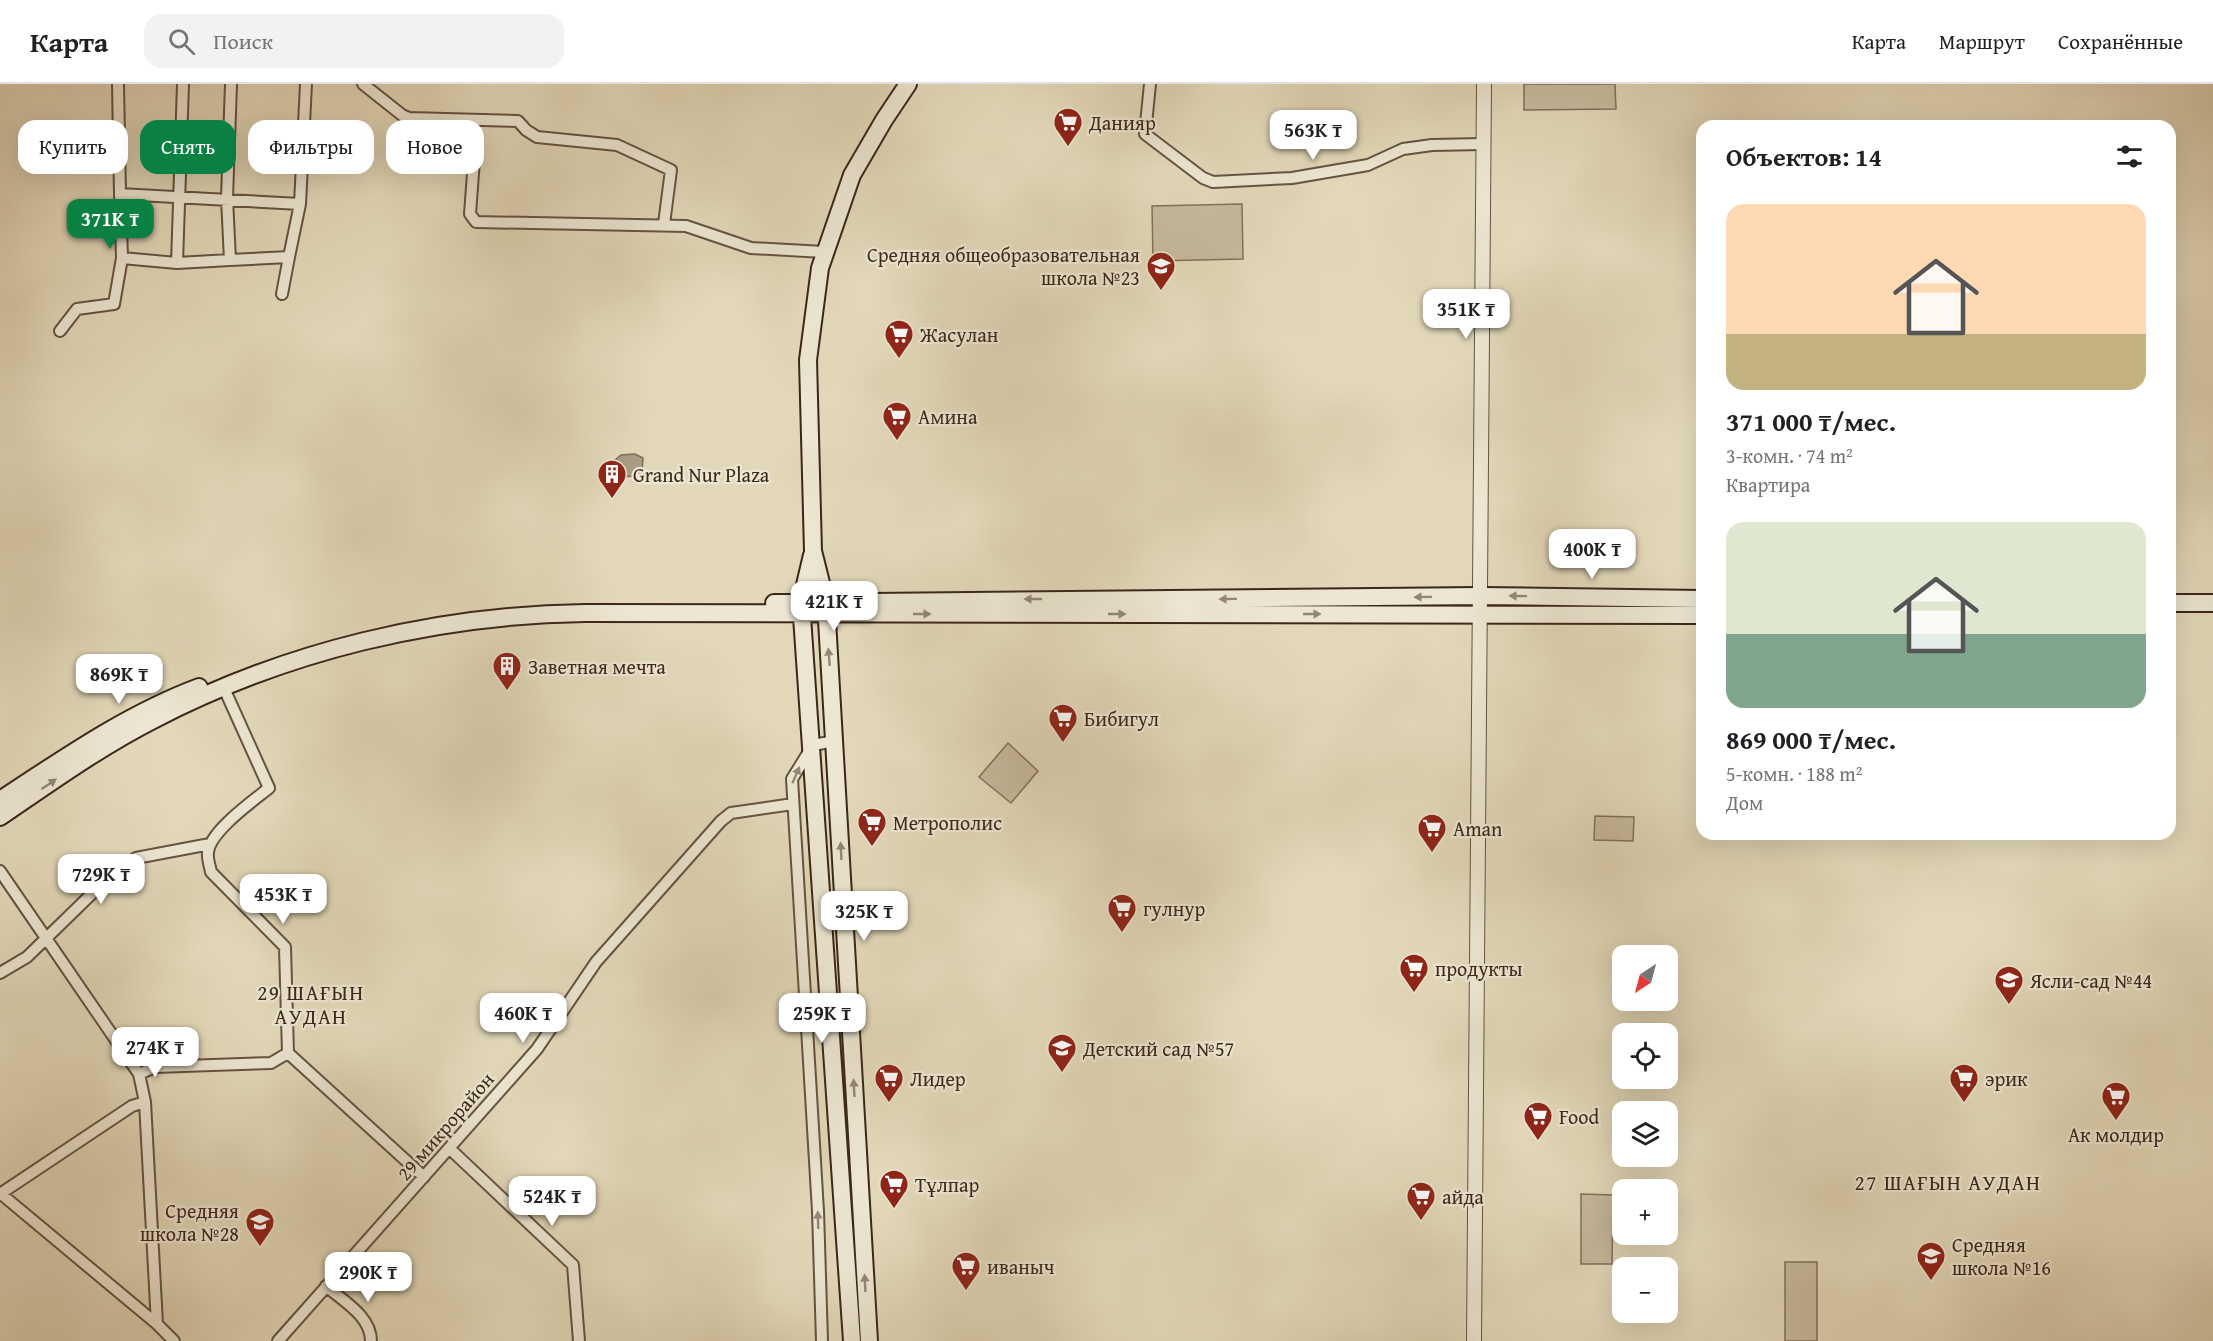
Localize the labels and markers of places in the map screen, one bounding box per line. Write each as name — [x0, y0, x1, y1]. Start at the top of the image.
supermarket icon: Данияр — [1052, 106, 1084, 148]
place label: Данияр — [1088, 108, 1156, 137]
pin: 563K ₸ — [1264, 110, 1362, 161]
pin: 371K ₸ — [61, 199, 159, 250]
place label: Средняя общеобразовательная школа №23 — [867, 240, 1140, 292]
school or university icon: Средняя общеобразовательная школа №23 — [1145, 250, 1177, 292]
pin: 351K ₸ — [1417, 289, 1515, 340]
supermarket icon: Жасулан — [883, 318, 915, 360]
place label: Жасулан — [919, 320, 999, 349]
supermarket icon: Амина — [881, 400, 913, 442]
place label: Амина — [918, 402, 978, 431]
building icon: Grand Nur Plaza — [596, 458, 628, 500]
place label: Grand Nur Plaza — [633, 460, 770, 489]
pin: 400K ₸ — [1543, 529, 1641, 580]
pin: 421K ₸ — [785, 581, 883, 632]
building icon: Заветная мечта — [491, 650, 523, 692]
place label: Заветная мечта — [528, 652, 666, 681]
pin: 869K ₸ — [70, 654, 168, 705]
supermarket icon: Бибигул — [1047, 702, 1079, 744]
place label: Бибигул — [1084, 704, 1159, 733]
supermarket icon: Метрополис — [856, 806, 888, 848]
place label: Метрополис — [893, 808, 1002, 837]
supermarket icon: Aman — [1416, 812, 1448, 854]
place label: Aman — [1453, 814, 1502, 843]
pin: 729K ₸ — [52, 854, 150, 905]
pin: 453K ₸ — [234, 874, 332, 925]
pin: 325K ₸ — [815, 891, 913, 942]
supermarket icon: гулнур — [1106, 892, 1138, 934]
place label: гулнур — [1143, 894, 1205, 923]
supermarket icon: продукты — [1398, 952, 1430, 994]
place label: продукты — [1435, 954, 1522, 983]
school or university icon: Ясли-сад №44 — [1993, 964, 2025, 1006]
place label: Ясли-сад №44 — [2029, 966, 2152, 995]
pin: 460K ₸ — [474, 993, 572, 1044]
pin: 259K ₸ — [773, 993, 871, 1044]
pin: 274K ₸ — [106, 1027, 204, 1078]
school or university icon: Детский сад №57 — [1046, 1032, 1078, 1074]
place label: Детский сад №57 — [1082, 1034, 1234, 1063]
supermarket icon: Лидер — [873, 1062, 905, 1104]
supermarket icon: эрик — [1948, 1062, 1980, 1104]
place label: Лидер — [910, 1064, 966, 1093]
place label: эрик — [1985, 1064, 2028, 1093]
supermarket icon: Ак молдир — [2100, 1080, 2132, 1122]
supermarket icon: Food — [1522, 1100, 1554, 1142]
place label: Food — [1559, 1102, 1599, 1131]
place label: Ак молдир — [2068, 1120, 2164, 1149]
supermarket icon: Тұлпар — [878, 1168, 910, 1210]
place label: Тұлпар — [915, 1170, 980, 1199]
pin: 524K ₸ — [503, 1176, 601, 1227]
supermarket icon: айда — [1405, 1180, 1437, 1222]
place label: айда — [1442, 1182, 1484, 1211]
place label: Средняя школа №28 — [140, 1196, 239, 1248]
school or university icon: Средняя школа №28 — [244, 1206, 276, 1248]
place label: Средняя школа №16 — [1952, 1230, 2051, 1282]
school or university icon: Средняя школа №16 — [1915, 1240, 1947, 1282]
supermarket icon: иваныч — [950, 1250, 982, 1292]
pin: 290K ₸ — [319, 1252, 417, 1303]
place label: иваныч — [987, 1252, 1055, 1281]

